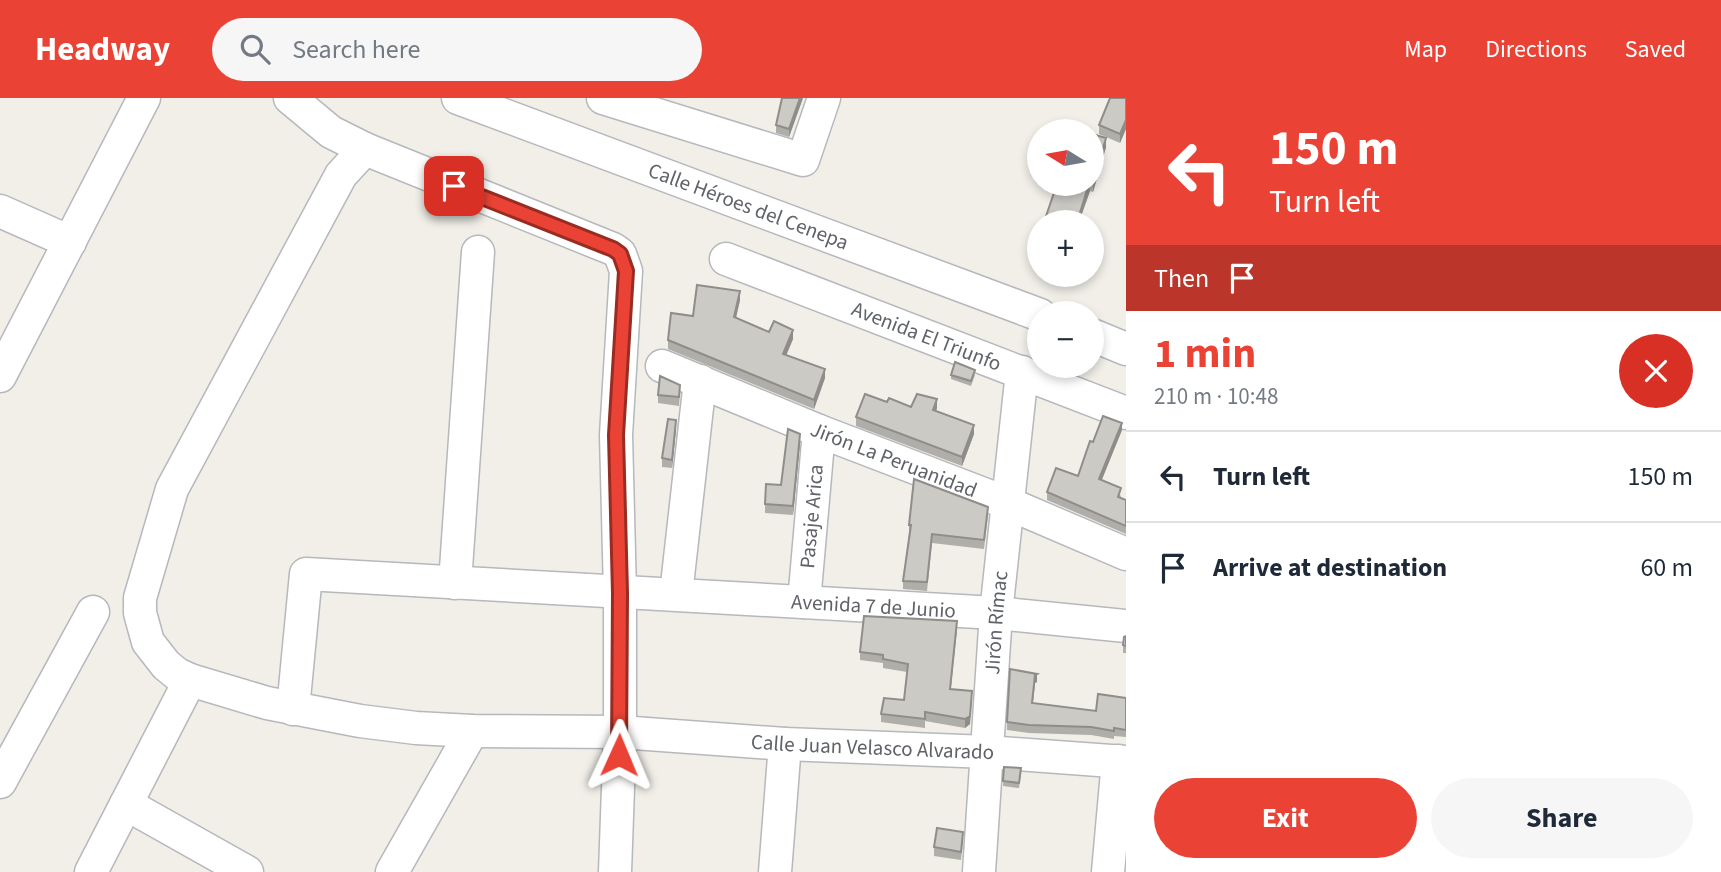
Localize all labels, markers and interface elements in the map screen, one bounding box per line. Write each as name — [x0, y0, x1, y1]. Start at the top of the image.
search box — [212, 18, 702, 81]
text: Headway — [35, 26, 170, 73]
icon: search — [236, 30, 274, 68]
text: Search here — [292, 31, 420, 68]
text: Map — [1404, 32, 1447, 67]
text: Directions — [1485, 32, 1587, 67]
text: Saved — [1625, 32, 1686, 67]
text: 150 m — [1269, 114, 1398, 184]
north arrow — [1027, 119, 1104, 196]
map controls — [1027, 119, 1104, 378]
icon: left — [1154, 126, 1245, 217]
street label: Calle Héroes del Cenepa — [644, 155, 853, 257]
pin — [424, 156, 484, 216]
icon: arrive — [435, 167, 473, 205]
text: Turn left — [1269, 179, 1380, 225]
button: + — [1027, 210, 1104, 287]
icon: arrive — [1223, 259, 1261, 297]
text: Then — [1154, 260, 1209, 297]
street label: Avenida El Triunfo — [847, 294, 1006, 379]
button: − — [1027, 301, 1104, 378]
text: 1 min — [1154, 324, 1256, 384]
button: close — [1619, 334, 1693, 408]
text: 210 m · 10:48 — [1154, 380, 1278, 413]
street label: Jirón La Peruanidad — [806, 414, 981, 505]
icon: left — [1154, 458, 1192, 496]
text: Turn left — [1213, 458, 1310, 495]
text: 150 m — [1627, 458, 1693, 495]
street label: Pasaje Arica — [792, 463, 831, 570]
icon: arrive — [1154, 549, 1192, 587]
text: Arrive at destination — [1213, 549, 1447, 586]
text: 60 m — [1640, 549, 1693, 586]
street label: Jirón Rímac — [977, 569, 1016, 675]
street label: Avenida 7 de Junio — [790, 586, 957, 626]
position arrow — [582, 718, 656, 792]
street label: Calle Juan Velasco Alvarado — [750, 727, 995, 767]
button: Exit — [1154, 778, 1417, 858]
button: Share — [1431, 778, 1693, 858]

